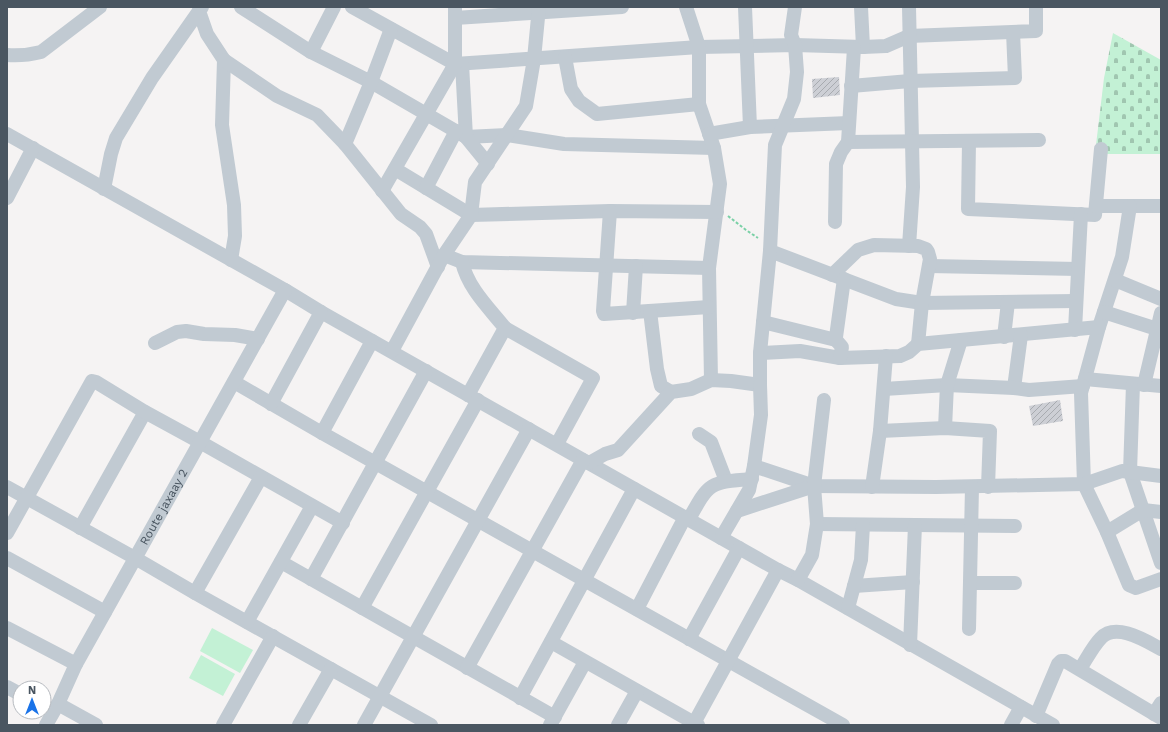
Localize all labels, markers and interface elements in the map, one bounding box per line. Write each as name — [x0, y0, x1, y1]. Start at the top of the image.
street label: Route jaxaay 2 — [137, 466, 191, 547]
north arrow — [12, 680, 52, 720]
text: N — [28, 684, 36, 697]

